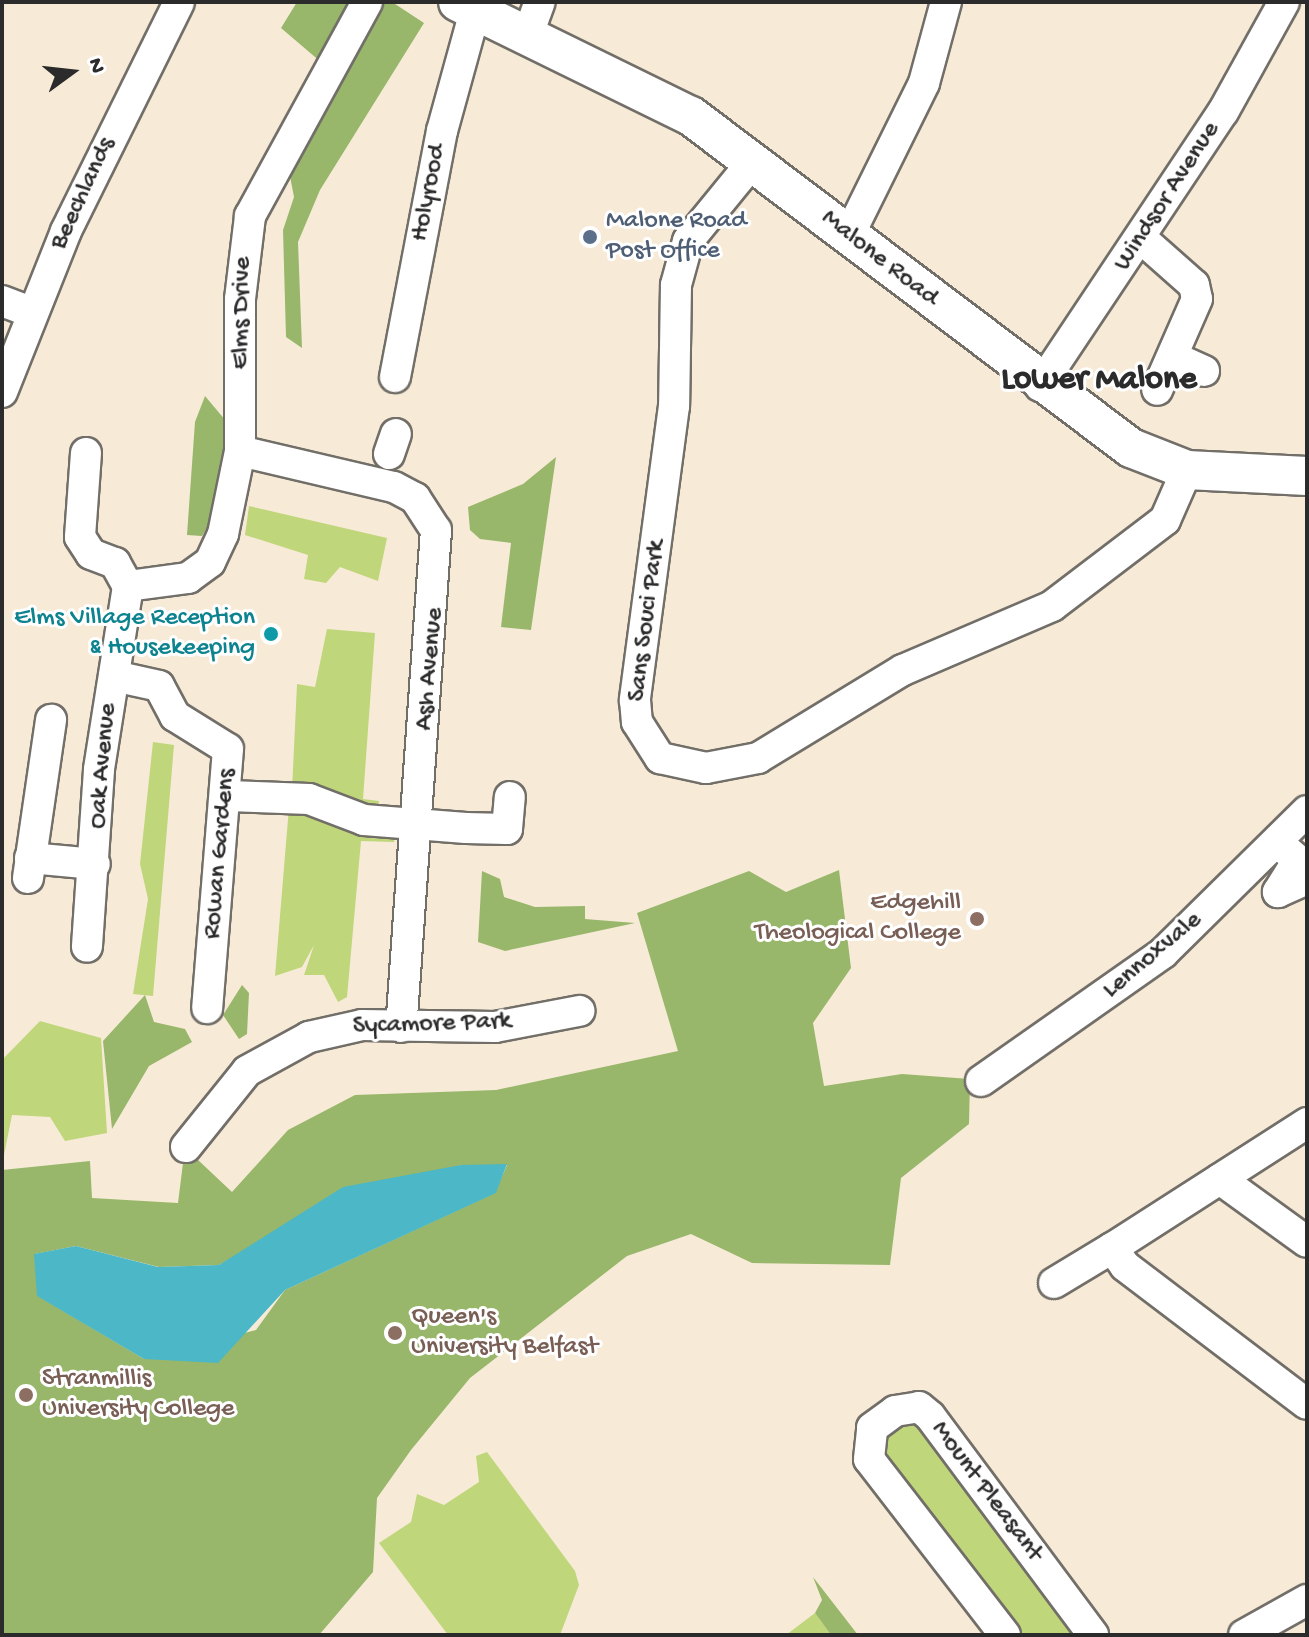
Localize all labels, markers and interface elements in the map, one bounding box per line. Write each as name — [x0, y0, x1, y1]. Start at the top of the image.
north arrow — [32, 32, 112, 112]
text: N — [81, 55, 110, 76]
street label: Windsor Avenue — [1108, 116, 1228, 278]
street label: Beechlands — [44, 133, 124, 255]
street label: Holyrood — [405, 142, 455, 244]
street label: Malone Road — [814, 203, 944, 315]
place label: Malone Road Post Office — [606, 206, 746, 268]
marker: Malone Road Post Office — [581, 228, 599, 246]
street label: Elms Drive — [226, 256, 260, 370]
district label: Lower Malone — [1001, 362, 1197, 402]
street label: Sans Souci Park — [623, 538, 673, 704]
place label: Elms Village Reception & Housekeeping — [14, 603, 255, 664]
street label: Ash Avenue — [410, 606, 452, 732]
marker: Elms Village Reception & Housekeeping — [262, 625, 280, 643]
street label: Oak Avenue — [83, 702, 125, 830]
street label: Rowan Gardens — [198, 768, 244, 940]
place label: Edgehill Theological College — [755, 888, 961, 950]
street label: Lennoxvale — [1097, 906, 1209, 1006]
marker: Edgehill Theological College — [968, 910, 986, 928]
street label: Sycamore Park — [352, 1007, 512, 1043]
place label: Queen's University Belfast — [411, 1302, 598, 1364]
marker: Queen's University Belfast — [386, 1324, 404, 1342]
place label: Stranmillis University College — [42, 1364, 235, 1426]
marker: Stranmillis University College — [17, 1386, 35, 1404]
street label: Mount Pleasant — [923, 1416, 1049, 1568]

